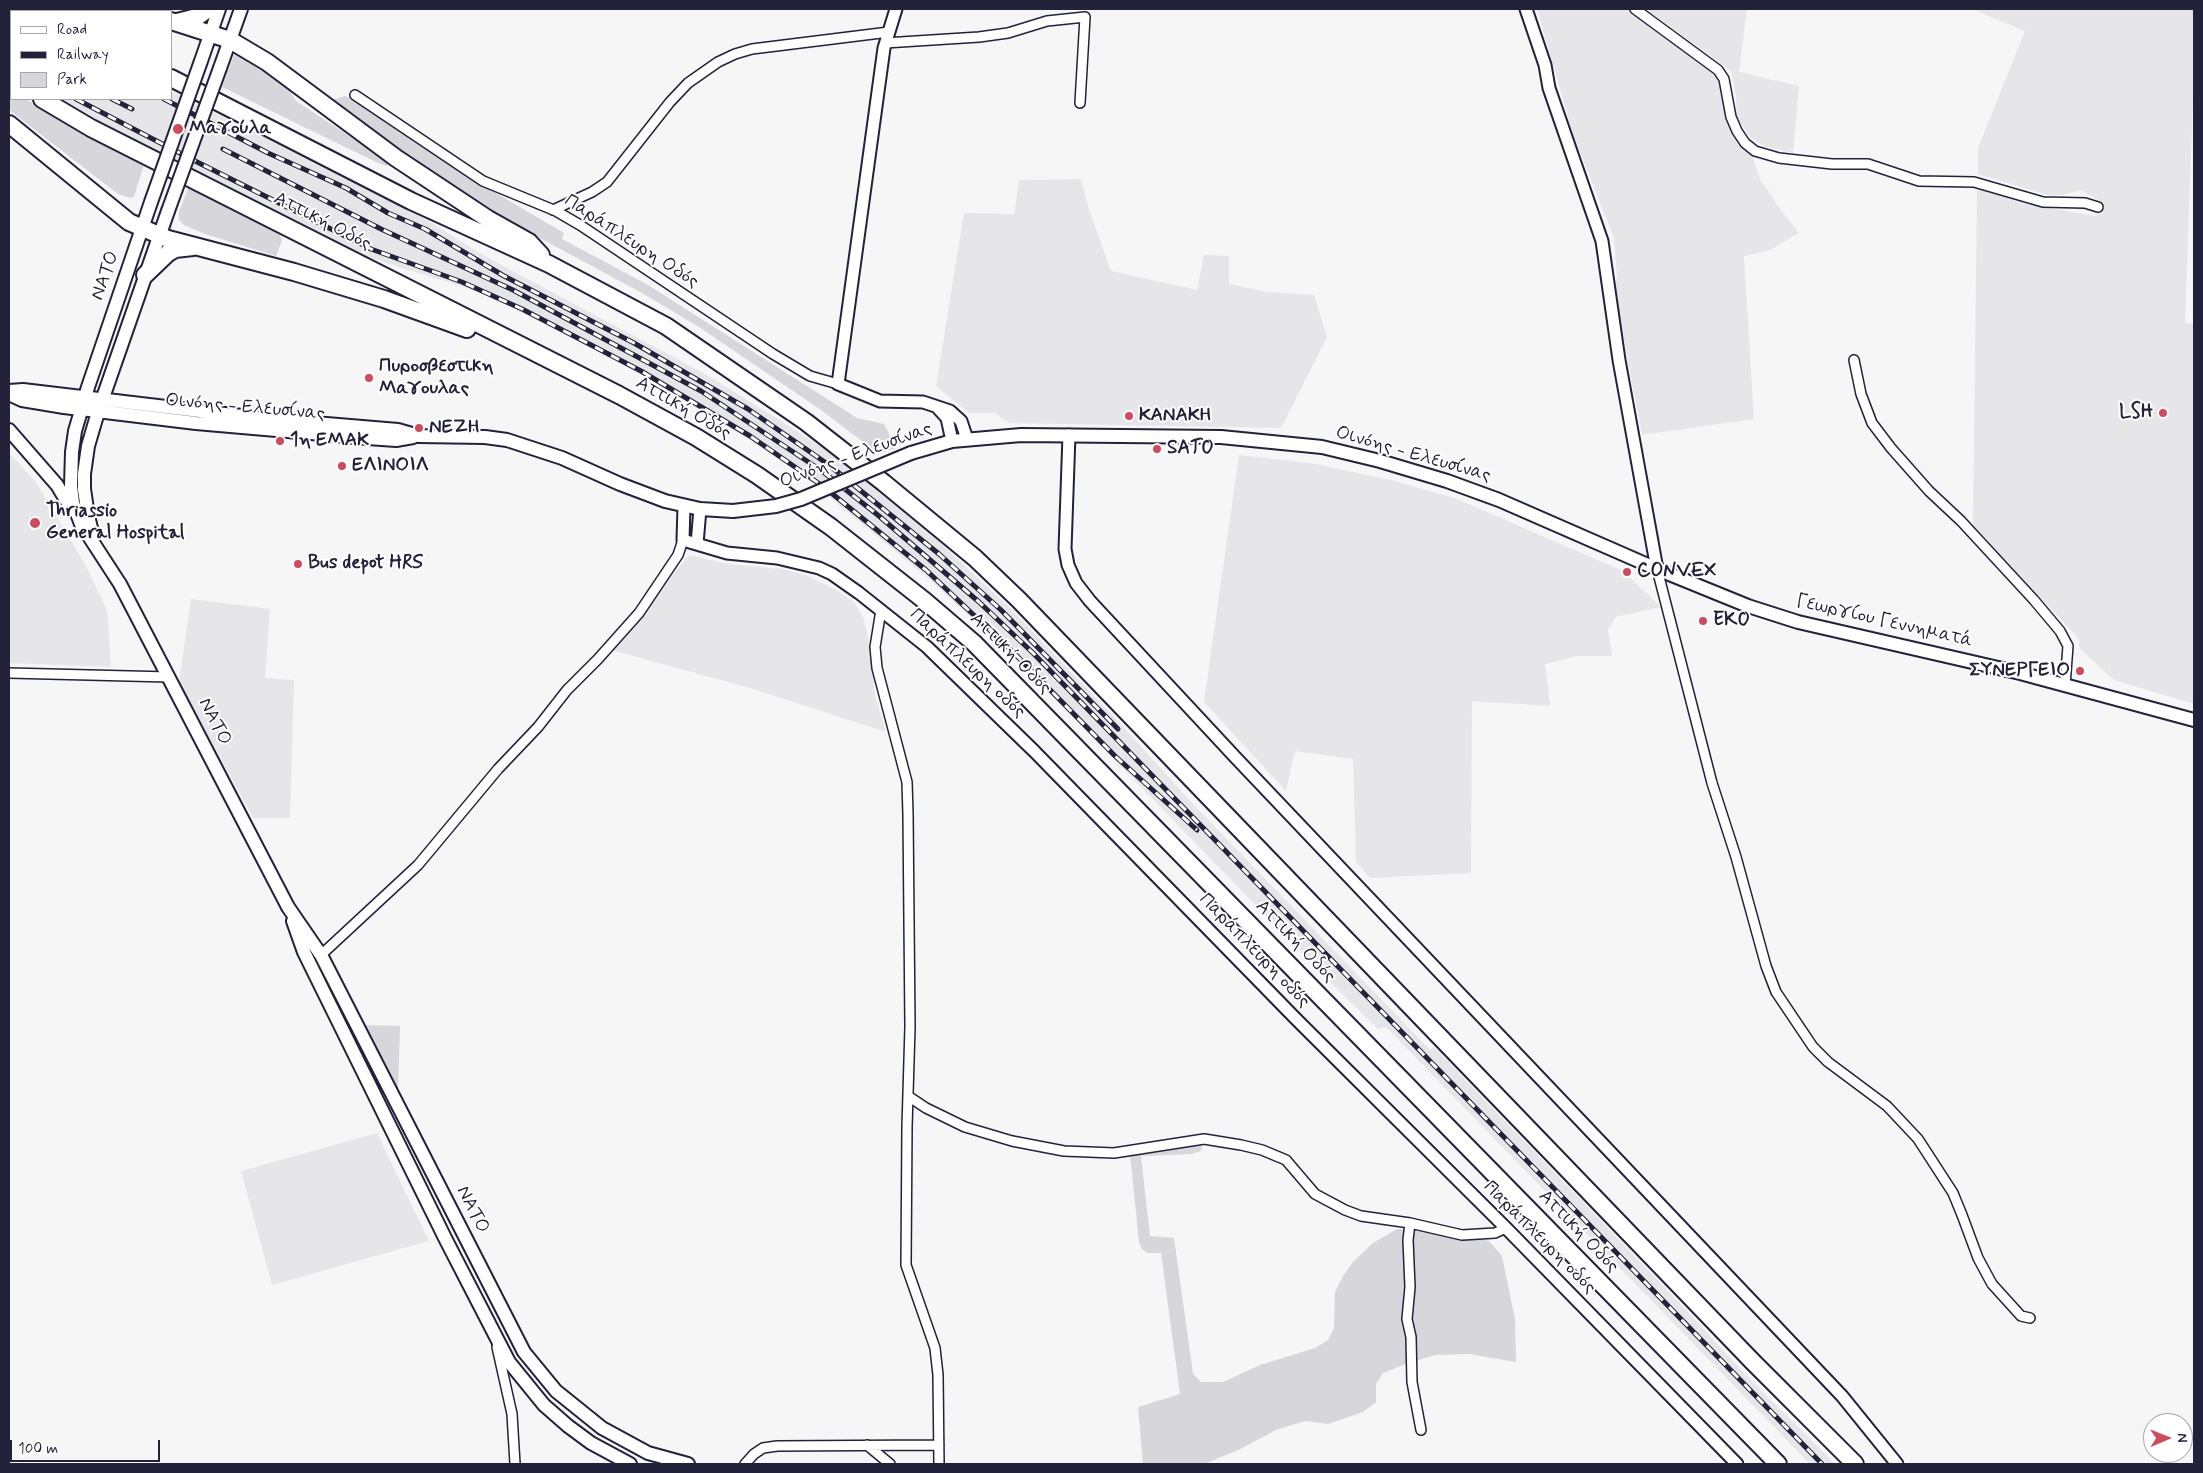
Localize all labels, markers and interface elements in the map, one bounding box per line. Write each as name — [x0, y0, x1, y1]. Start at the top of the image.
legend — [10, 10, 172, 100]
text: Road — [57, 20, 87, 40]
text: Railway — [57, 45, 109, 65]
text: Park — [57, 70, 87, 90]
place label: Μαγούλα — [189, 118, 272, 140]
marker: Μαγούλα — [171, 122, 185, 136]
street label: Αττική Οδός — [269, 188, 375, 256]
street label: Παράπλευρη Οδός — [559, 190, 703, 294]
street label: ΝΑΤΟ — [87, 249, 125, 303]
place label: Πυροσβεστικη Μαγουλας — [379, 356, 494, 400]
marker: Πυροσβεστικη Μαγουλας — [363, 372, 375, 384]
street label: Αττική Οδός — [631, 373, 735, 445]
street label: Οινόης - Ελευσίνας — [164, 390, 326, 426]
place label: LSH — [2119, 402, 2153, 424]
place label: ΚΑΝΑΚΗ — [1139, 405, 1212, 427]
marker: LSH — [2157, 407, 2169, 419]
marker: ΚΑΝΑΚΗ — [1123, 410, 1135, 422]
place label: ΝΕΖΗ — [429, 417, 480, 439]
street label: Οινόης - Ελευσίνας — [777, 418, 935, 494]
marker: ΝΕΖΗ — [413, 422, 425, 434]
street label: Οινόης - Ελευσίνας — [1333, 422, 1493, 488]
place label: 1η ΕΜΑΚ — [290, 430, 369, 452]
marker: 1η ΕΜΑΚ — [274, 435, 286, 447]
place label: SATO — [1167, 438, 1214, 460]
marker: SATO — [1151, 443, 1163, 455]
place label: ΕΛΙΝΟΙΛ — [352, 455, 428, 477]
marker: ΕΛΙΝΟΙΛ — [336, 460, 348, 472]
place label: Thriassio General Hospital — [46, 501, 184, 545]
marker: Thriassio General Hospital — [28, 516, 42, 530]
place label: Bus depot HRS — [308, 553, 423, 575]
marker: Bus depot HRS — [292, 558, 304, 570]
place label: CONVEX — [1637, 561, 1716, 583]
marker: CONVEX — [1621, 566, 1633, 578]
street label: Γεωργίου Γεννηματά — [1794, 591, 1974, 653]
street label: Παράπλευρη οδός — [904, 604, 1030, 724]
street label: Αττική Οδός — [964, 608, 1056, 700]
place label: EKO — [1713, 610, 1750, 632]
marker: EKO — [1697, 615, 1709, 627]
place label: ΣΥΝΕΡΓΕΙΟ — [1969, 660, 2070, 682]
marker: ΣΥΝΕΡΓΕΙΟ — [2074, 665, 2086, 677]
street label: ΝΑΤΟ — [192, 694, 236, 750]
street label: Παράπλευρη οδός — [1194, 889, 1314, 1013]
street label: Αττική Οδός — [1250, 896, 1340, 988]
street label: Παράπλευρη οδός — [1478, 1177, 1600, 1299]
street label: ΝΑΤΟ — [450, 1182, 494, 1238]
street label: Αττική Οδός — [1533, 1186, 1623, 1278]
north arrow — [2143, 1413, 2193, 1463]
scale bar — [12, 1430, 162, 1462]
text: N — [2173, 1433, 2191, 1443]
text: 100 m — [18, 1439, 58, 1459]

